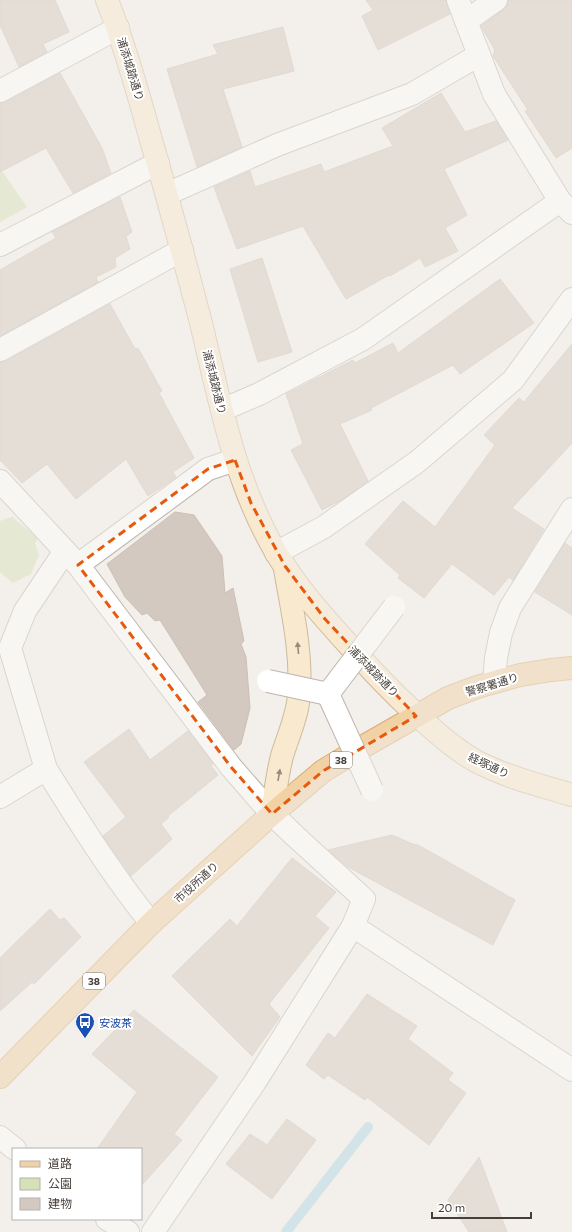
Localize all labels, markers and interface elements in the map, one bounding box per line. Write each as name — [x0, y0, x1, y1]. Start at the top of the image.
street label: 浦添城跡通り — [115, 36, 147, 102]
street label: 浦添城跡通り — [201, 348, 229, 416]
one-way arrow — [294, 642, 301, 654]
street label: 浦添城跡通り — [346, 643, 402, 699]
street label: 警察署通り — [464, 670, 520, 698]
street label: 経塚通り — [466, 750, 512, 780]
road number: 38 — [330, 752, 352, 768]
one-way arrow — [276, 769, 282, 781]
street label: 市役所通り — [171, 859, 221, 905]
road number: 38 — [83, 973, 105, 989]
bus stop icon: 安波茶 — [74, 1011, 96, 1039]
place label: 安波茶 — [99, 1016, 132, 1029]
legend — [12, 1148, 142, 1220]
text: 道路 — [48, 1156, 72, 1170]
text: 公園 — [48, 1176, 72, 1190]
scale bar — [432, 1194, 531, 1220]
text: 建物 — [48, 1196, 72, 1210]
text: 20 m — [438, 1200, 465, 1214]

